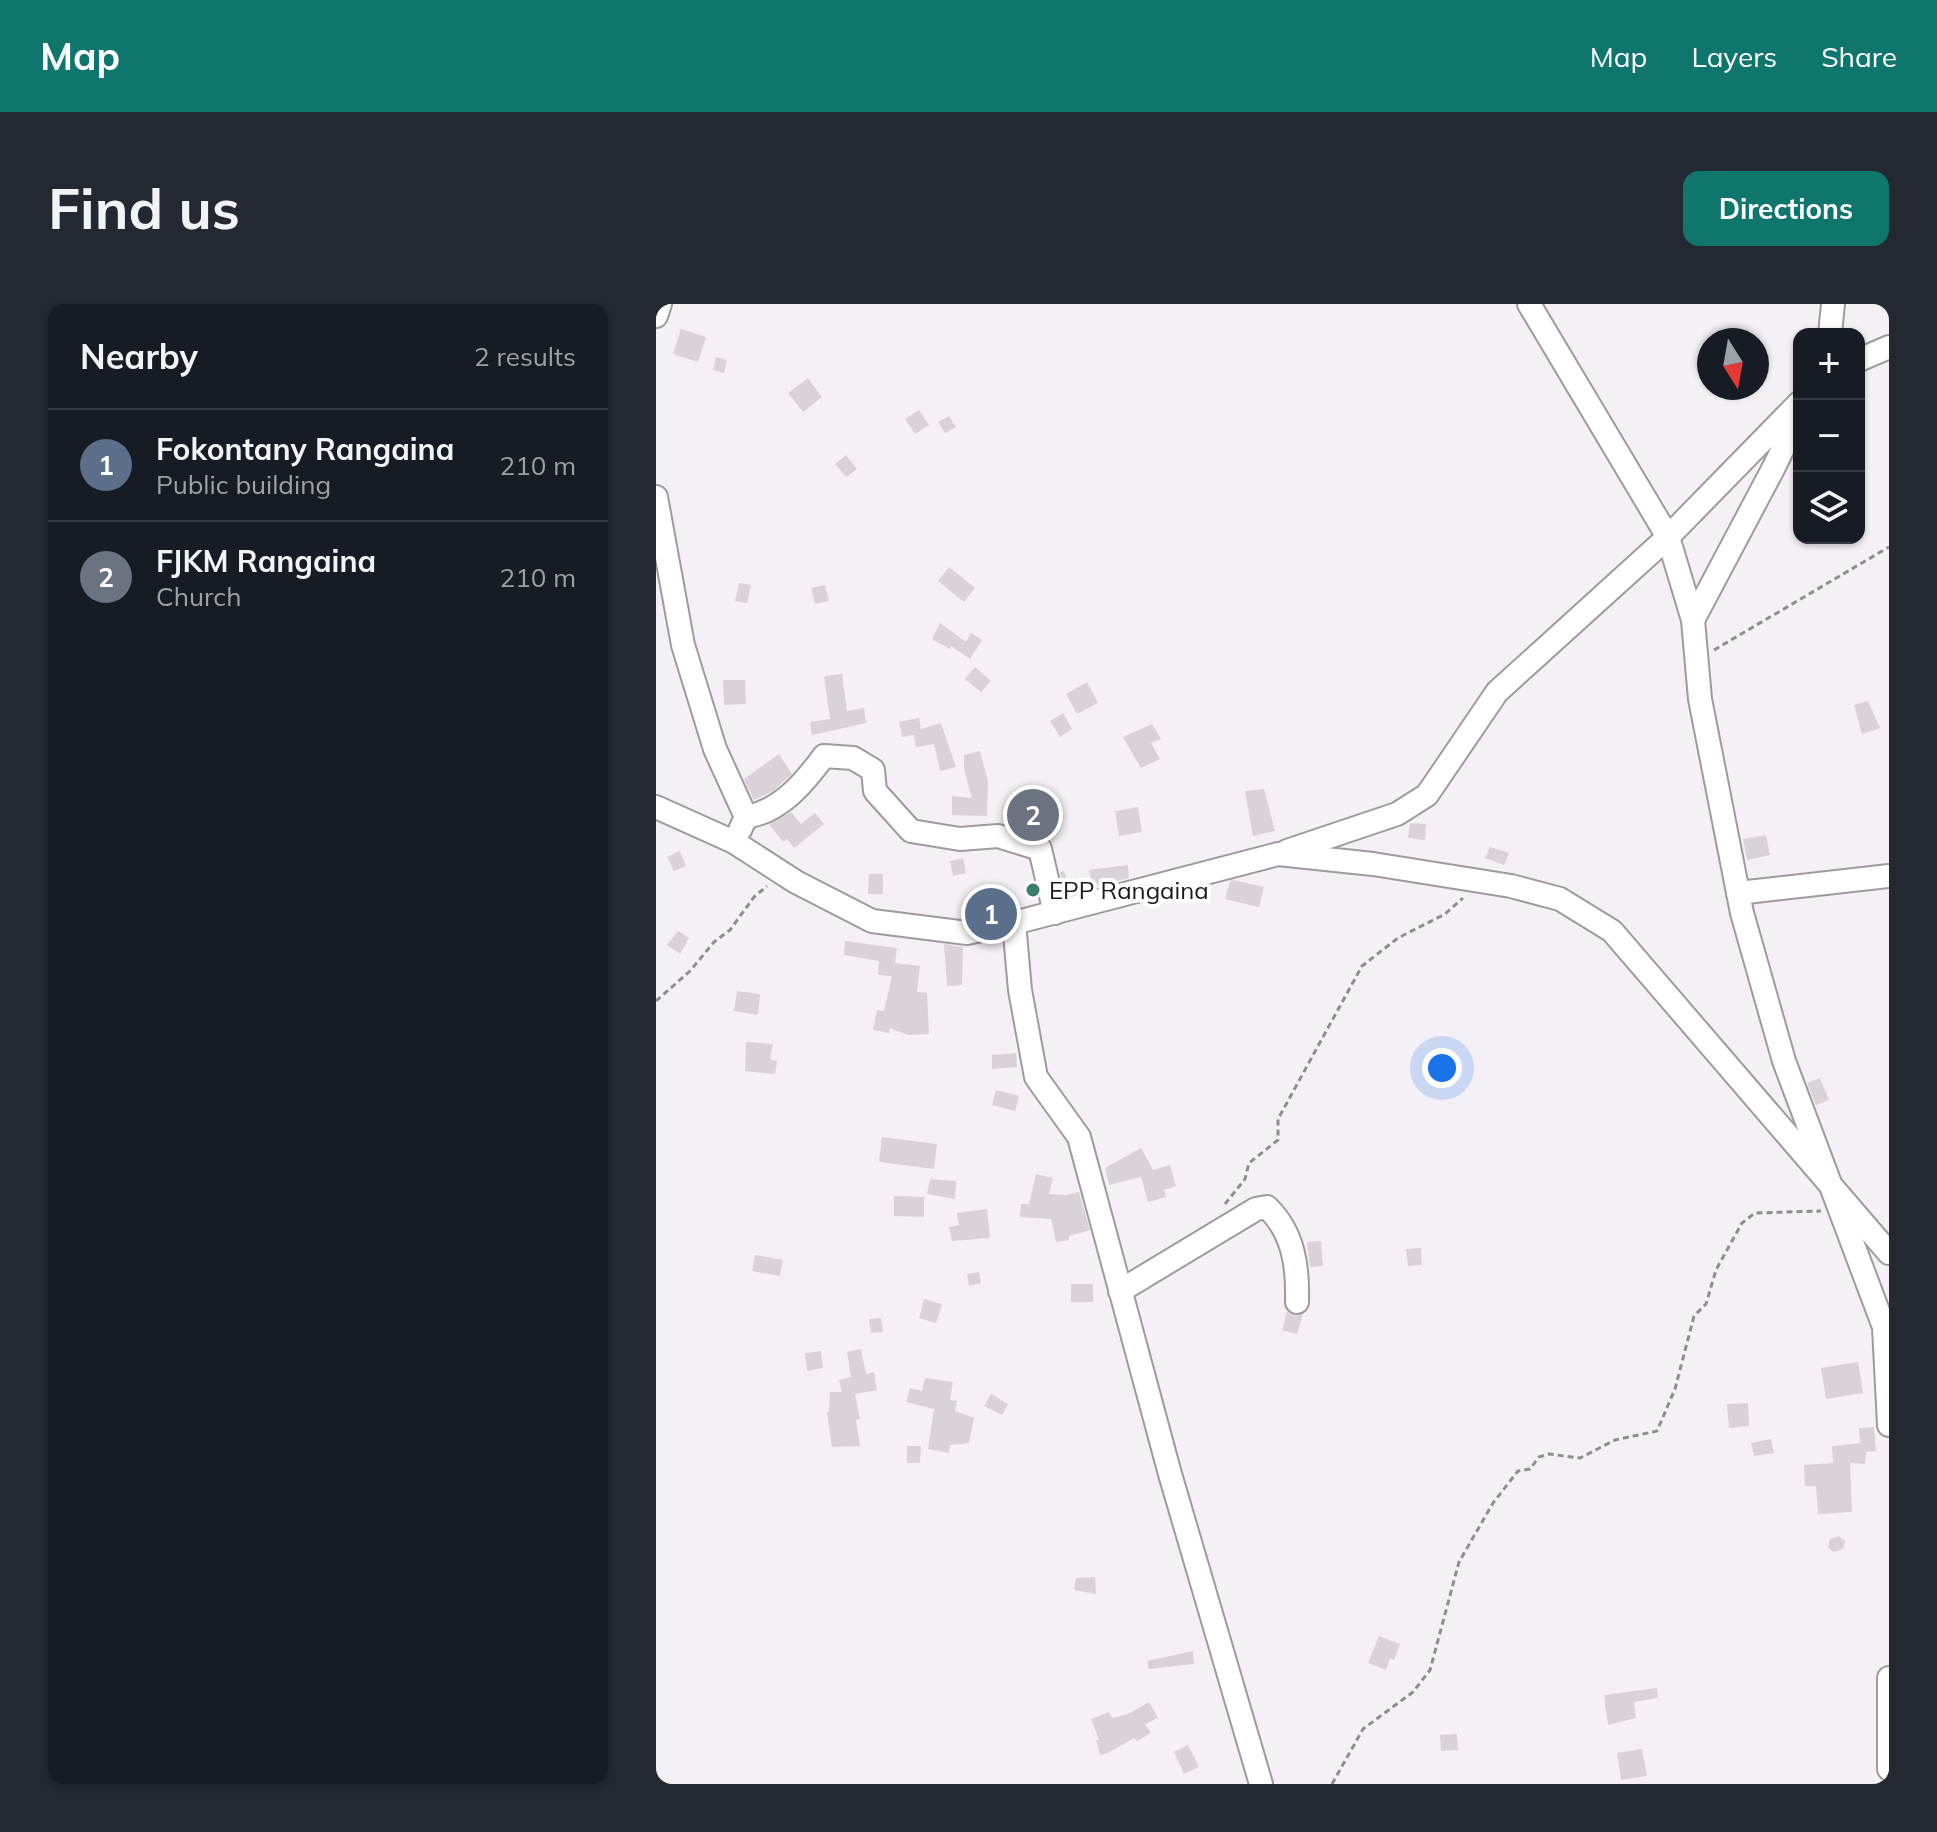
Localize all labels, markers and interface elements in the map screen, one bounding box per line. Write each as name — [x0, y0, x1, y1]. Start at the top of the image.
text: Map — [40, 32, 120, 80]
text: Map — [1590, 39, 1647, 74]
text: Layers — [1691, 39, 1777, 74]
text: Share — [1821, 39, 1897, 74]
button: Directions — [1683, 171, 1889, 246]
text: Find us — [48, 173, 240, 243]
north arrow — [1697, 328, 1769, 400]
map controls — [1793, 328, 1865, 544]
button: + — [1793, 328, 1865, 400]
text: Nearby — [80, 335, 198, 378]
text: 2 results — [474, 340, 576, 373]
button: − — [1793, 400, 1865, 472]
text: Fokontany Rangaina — [156, 430, 454, 468]
text: 1 — [98, 449, 114, 482]
text: 210 m — [500, 449, 576, 482]
text: Public building — [156, 468, 331, 501]
button: layers — [1793, 472, 1865, 544]
text: FJKM Rangaina — [156, 542, 376, 580]
text: 2 — [98, 561, 114, 594]
text: 210 m — [500, 561, 576, 594]
text: Church — [156, 580, 241, 613]
pin: 2 — [1007, 785, 1059, 845]
place label: EPP Rangaina — [1049, 875, 1209, 905]
marker: EPP Rangaina — [1024, 881, 1042, 899]
pin: 1 — [965, 884, 1017, 944]
your location — [1422, 1048, 1462, 1088]

